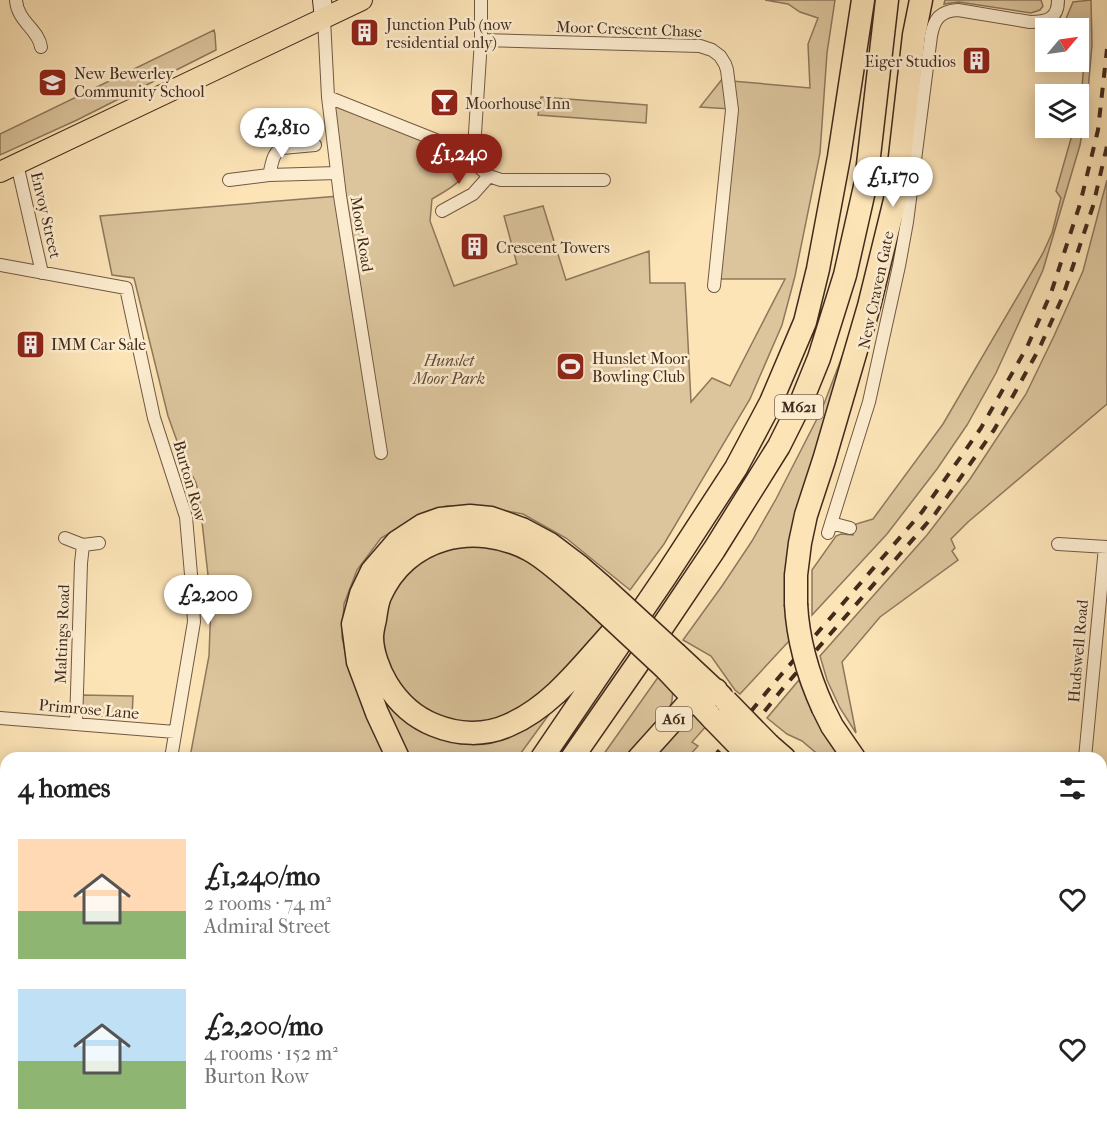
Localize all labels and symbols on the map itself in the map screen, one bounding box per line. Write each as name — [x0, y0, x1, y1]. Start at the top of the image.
place label: Junction Pub (now residential only) — [384, 15, 513, 52]
building icon: Junction Pub (now residential only) — [349, 17, 381, 49]
street label: Moor Crescent Chase — [556, 17, 703, 41]
north arrow — [1035, 18, 1089, 72]
building icon: Eiger Studios — [961, 45, 993, 77]
place label: Eiger Studios — [865, 52, 956, 71]
place label: New Bewerley Community School — [74, 64, 205, 101]
school or university icon: New Bewerley Community School — [37, 66, 69, 98]
bar icon: Moorhouse Inn — [428, 87, 460, 119]
place label: Moorhouse Inn — [465, 94, 571, 113]
pin: £2,810 — [233, 108, 331, 159]
pin: £1,240 — [410, 134, 508, 185]
pin: £1,170 — [844, 157, 942, 208]
street label: Envoy Street — [27, 170, 65, 260]
street label: Moor Road — [347, 195, 377, 274]
street label: New Craven Gate — [854, 229, 898, 351]
building icon: Crescent Towers — [459, 231, 491, 263]
place label: Crescent Towers — [496, 238, 610, 257]
building icon: IMM Car Sale — [14, 328, 46, 360]
place label: IMM Car Sale — [51, 335, 146, 354]
place label: Hunslet Moor Bowling Club — [592, 349, 688, 386]
park label: Hunslet Moor Park — [412, 351, 485, 388]
sports icon: Hunslet Moor Bowling Club — [555, 351, 587, 383]
road number: M621 — [775, 395, 823, 419]
street label: Burton Row — [169, 438, 211, 525]
pin: £2,200 — [159, 575, 257, 626]
street label: Maltings Road — [51, 584, 73, 684]
street label: Hudswell Road — [1064, 598, 1092, 703]
street label: Primrose Lane — [38, 695, 140, 723]
road number: A61 — [656, 707, 692, 731]

